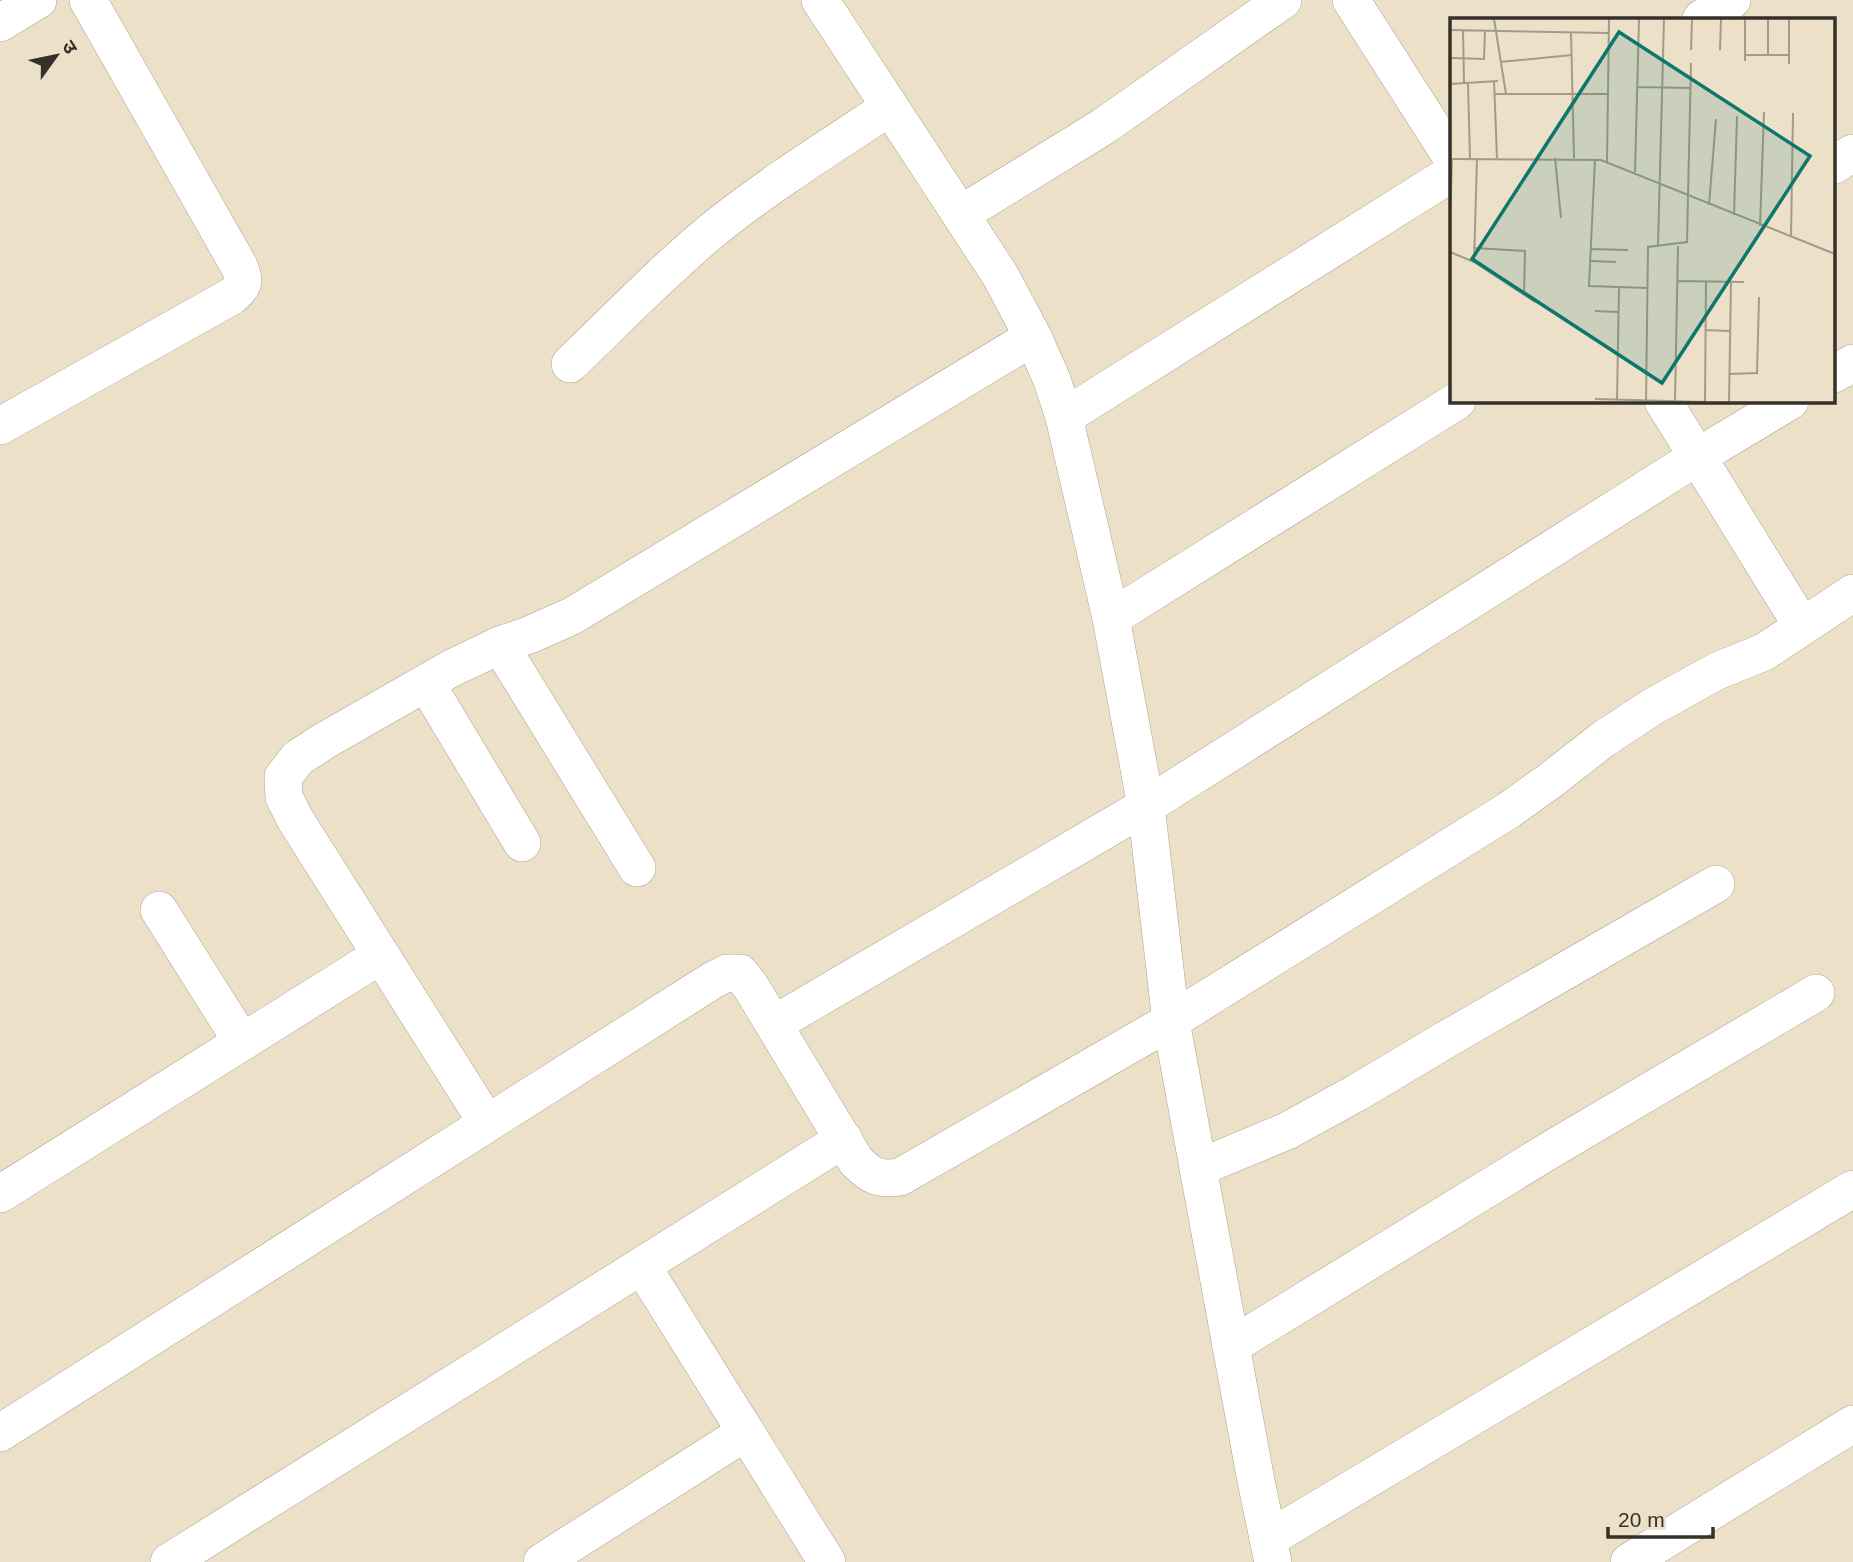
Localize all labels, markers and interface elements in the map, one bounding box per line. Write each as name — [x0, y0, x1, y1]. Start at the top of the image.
inset map — [1450, 18, 1836, 402]
north arrow — [21, 21, 91, 91]
text: उ — [58, 37, 82, 58]
scale bar — [1608, 1496, 1713, 1540]
text: 20 m — [1618, 1508, 1665, 1531]

